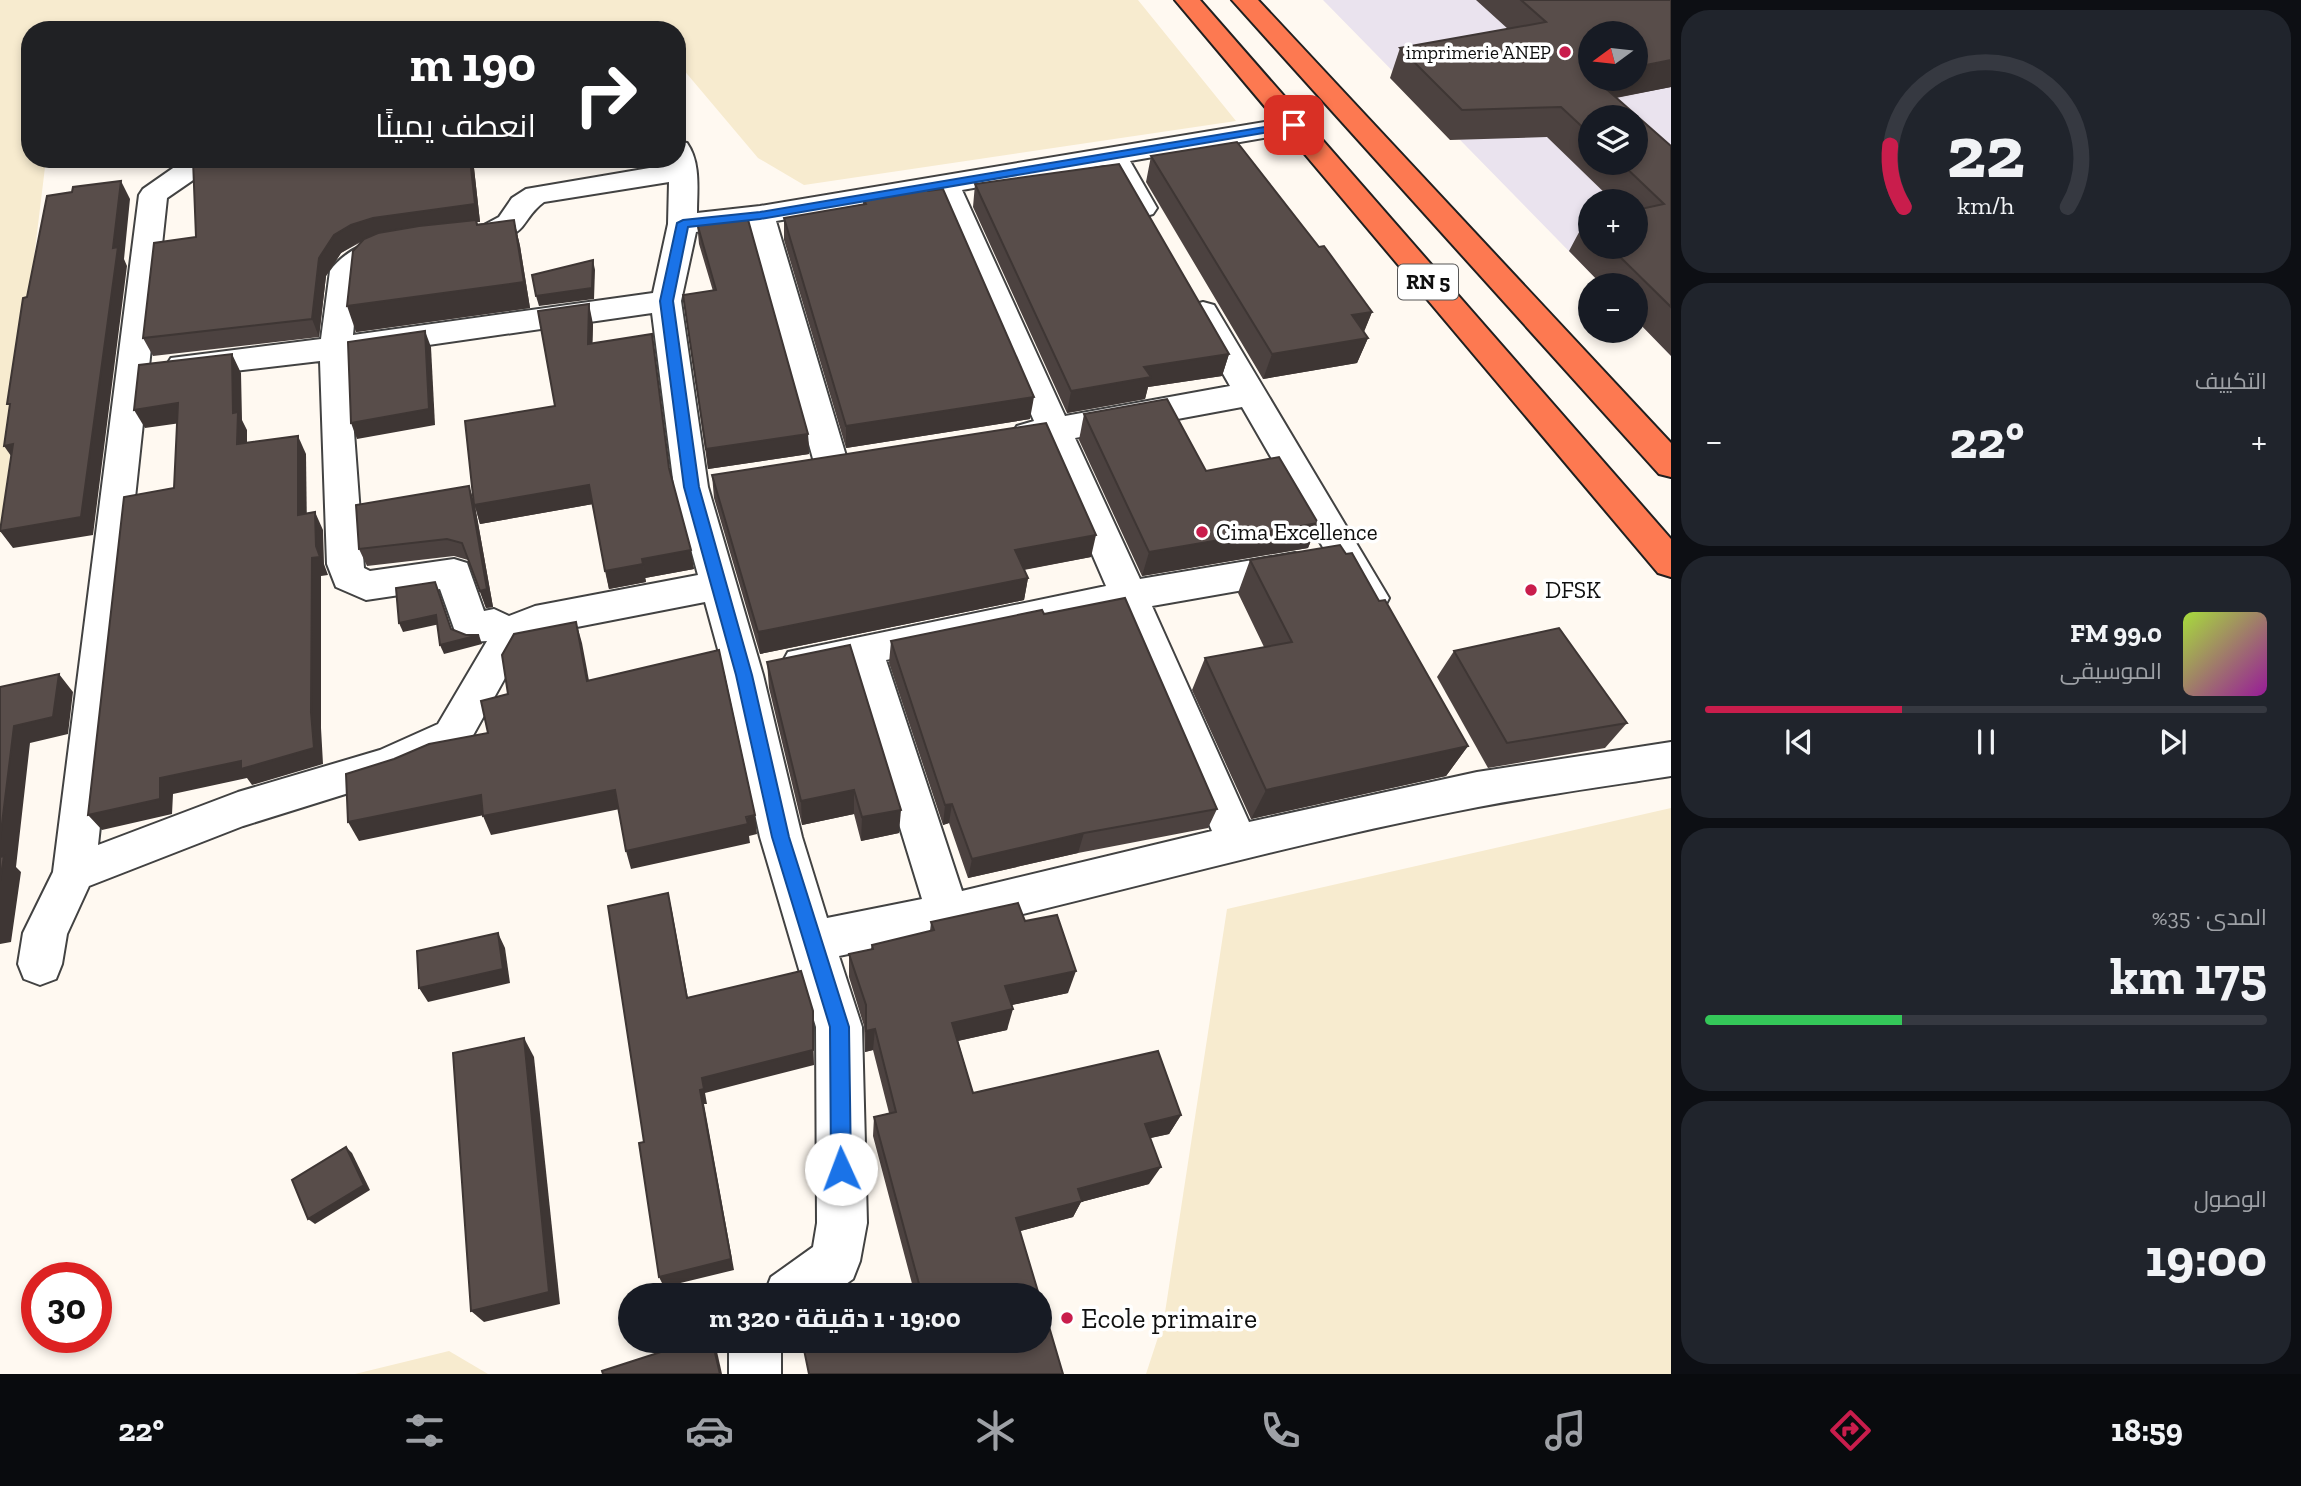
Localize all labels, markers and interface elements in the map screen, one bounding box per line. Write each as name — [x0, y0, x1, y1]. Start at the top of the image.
north arrow — [1578, 21, 1648, 91]
map controls — [1578, 21, 1648, 343]
text: 190 m — [410, 35, 536, 94]
place label: imprimerie ANEP — [1406, 41, 1551, 64]
marker: imprimerie ANEP — [1557, 44, 1573, 60]
icon: right — [560, 49, 651, 140]
pin — [1264, 95, 1324, 155]
button: layers — [1578, 105, 1648, 175]
icon: arrive — [1275, 106, 1313, 144]
text: انعطف يمينًا — [375, 107, 536, 145]
text: 22 — [1947, 109, 2025, 197]
button: + — [1578, 189, 1648, 259]
text: km/h — [1957, 190, 2015, 220]
road number: RN 5 — [1398, 264, 1458, 300]
button: − — [1578, 273, 1648, 343]
text: التكييف — [2195, 367, 2267, 395]
text: 22° — [1950, 409, 2024, 471]
text: − — [1705, 418, 1723, 464]
text: + — [2251, 418, 2267, 464]
place label: Cima Excellence — [1216, 518, 1378, 546]
marker: Cima Excellence — [1194, 524, 1210, 540]
place label: DFSK — [1545, 576, 1601, 604]
marker: DFSK — [1523, 582, 1539, 598]
text: 99.0 FM — [2070, 617, 2162, 649]
text: الموسيقى — [2060, 657, 2162, 685]
icon: previous — [1780, 723, 1818, 761]
icon: pause — [1967, 723, 2005, 761]
icon: next — [2154, 723, 2192, 761]
text: المدى · 35% — [2152, 903, 2267, 931]
text: 175 km — [2110, 945, 2267, 1007]
position arrow — [804, 1132, 878, 1206]
text: الوصول — [2194, 1185, 2267, 1213]
text: 19:00 — [2145, 1227, 2267, 1289]
speed limit sign: 30 — [21, 1262, 112, 1353]
text: 19:00 · 1 دقيقة · 320 m — [709, 1302, 961, 1334]
place label: Ecole primaire — [1081, 1302, 1257, 1335]
marker: Ecole primaire — [1059, 1310, 1075, 1326]
icon: filters — [400, 1406, 449, 1455]
icon: car — [685, 1406, 734, 1455]
icon: climate — [971, 1406, 1020, 1455]
icon: phone — [1256, 1406, 1305, 1455]
icon: music — [1541, 1406, 1590, 1455]
icon: directions — [1826, 1406, 1875, 1455]
text: 22° — [118, 1411, 164, 1449]
text: 18:59 — [2111, 1411, 2183, 1449]

